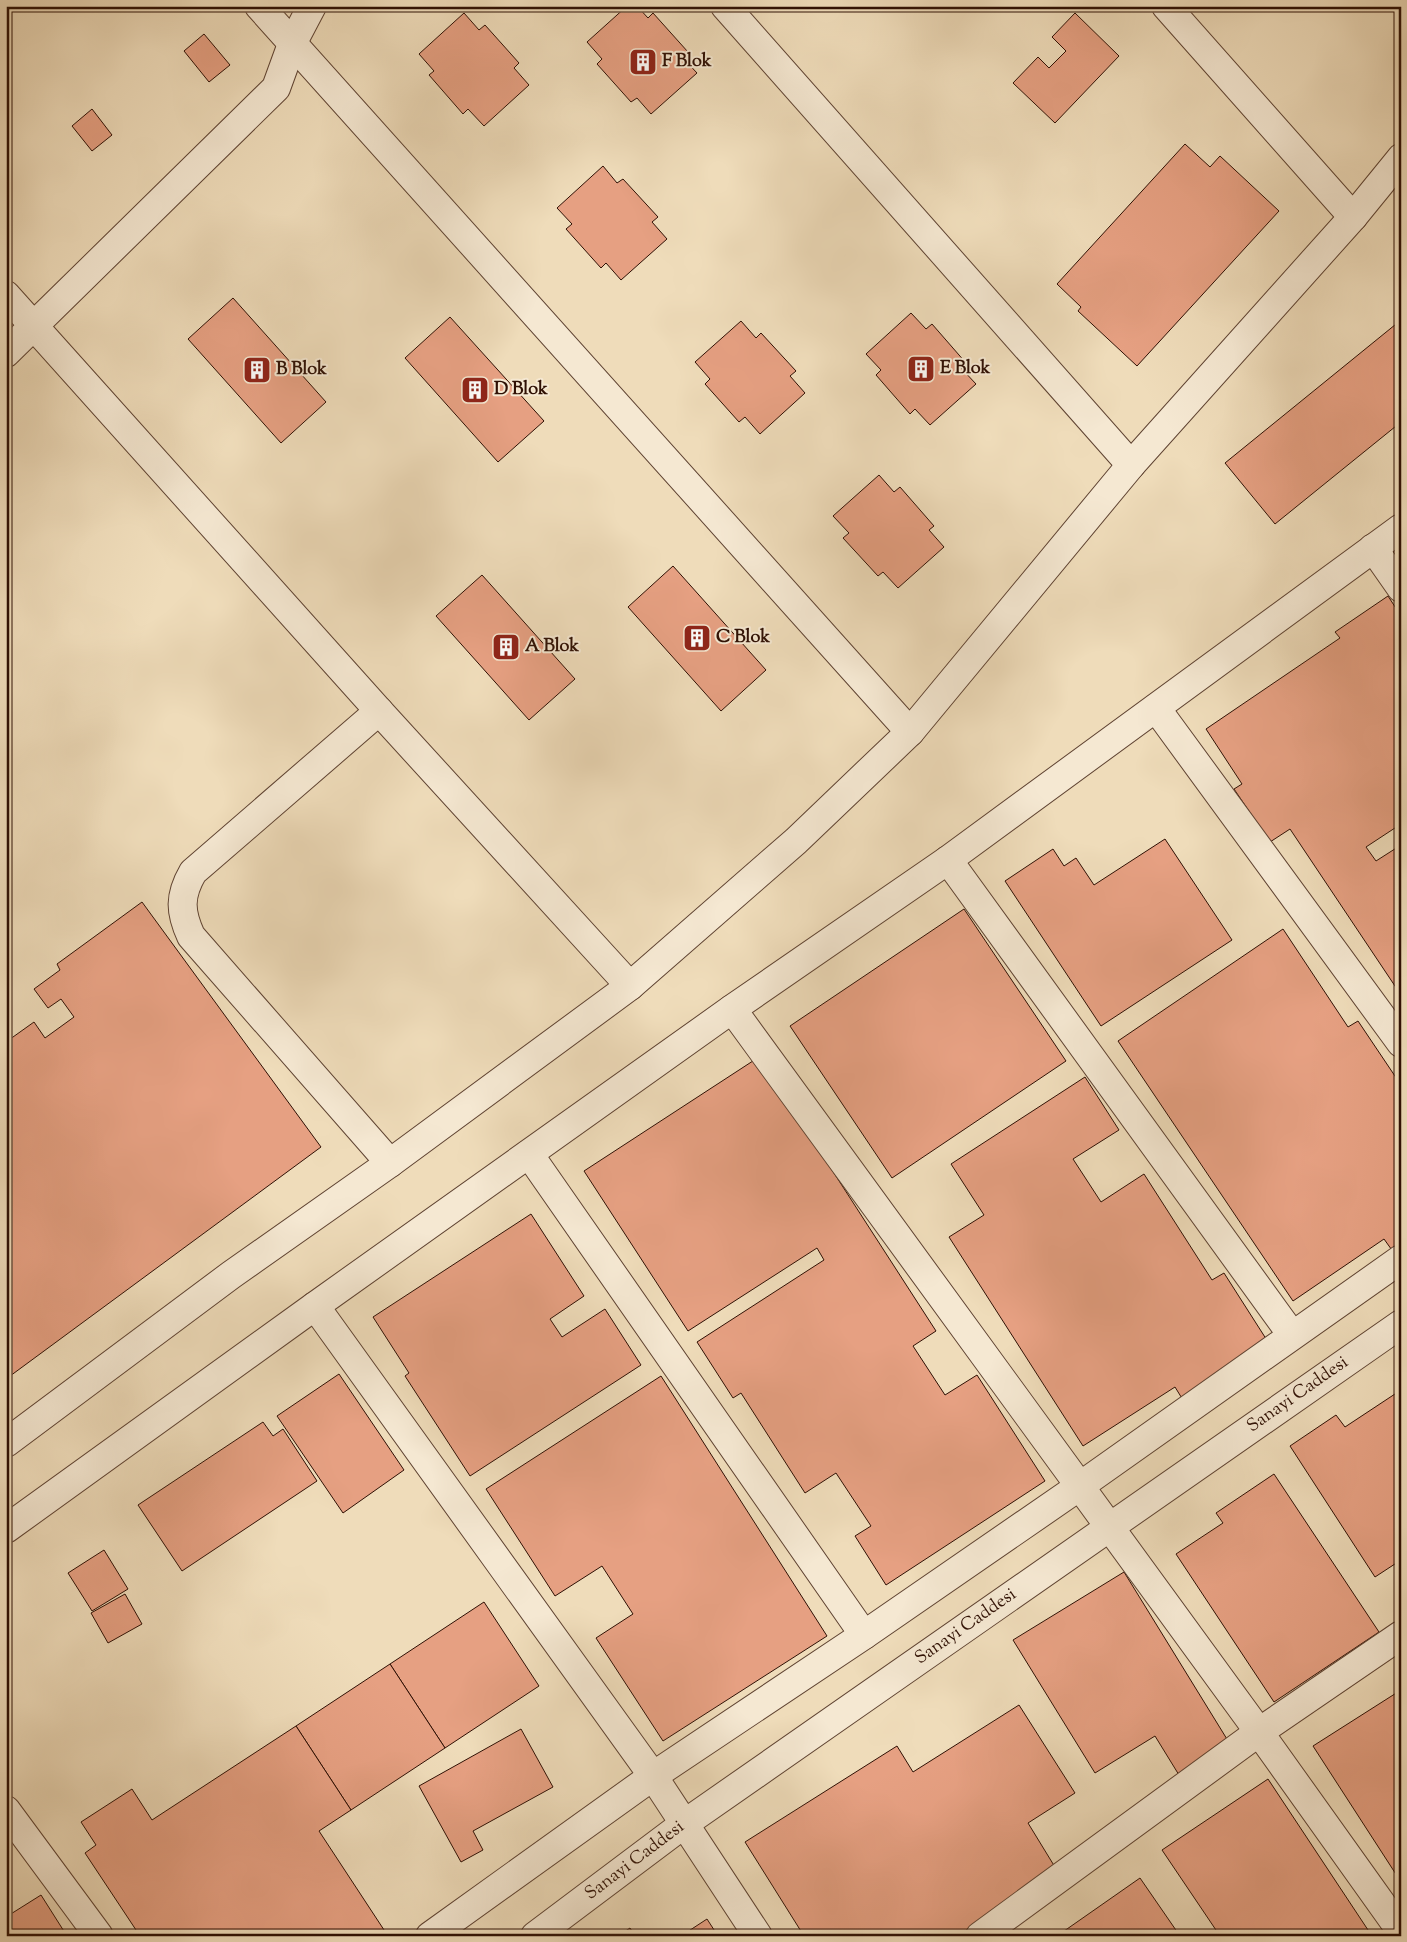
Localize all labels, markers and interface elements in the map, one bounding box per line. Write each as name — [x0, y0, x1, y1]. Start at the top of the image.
building icon: F Blok — [628, 47, 658, 77]
place label: F Blok — [662, 49, 712, 75]
building icon: E Blok — [906, 354, 936, 384]
building icon: B Blok — [242, 355, 272, 385]
place label: E Blok — [940, 356, 991, 382]
place label: B Blok — [276, 357, 327, 383]
building icon: D Blok — [460, 375, 490, 405]
place label: D Blok — [494, 377, 548, 403]
building icon: C Blok — [682, 623, 712, 653]
place label: C Blok — [716, 625, 770, 651]
building icon: A Blok — [491, 632, 521, 662]
place label: A Blok — [525, 634, 579, 660]
street label: Sanayi Caddesi — [1242, 1350, 1354, 1440]
street label: Sanayi Caddesi — [910, 1582, 1022, 1672]
street label: Sanayi Caddesi — [580, 1815, 690, 1907]

